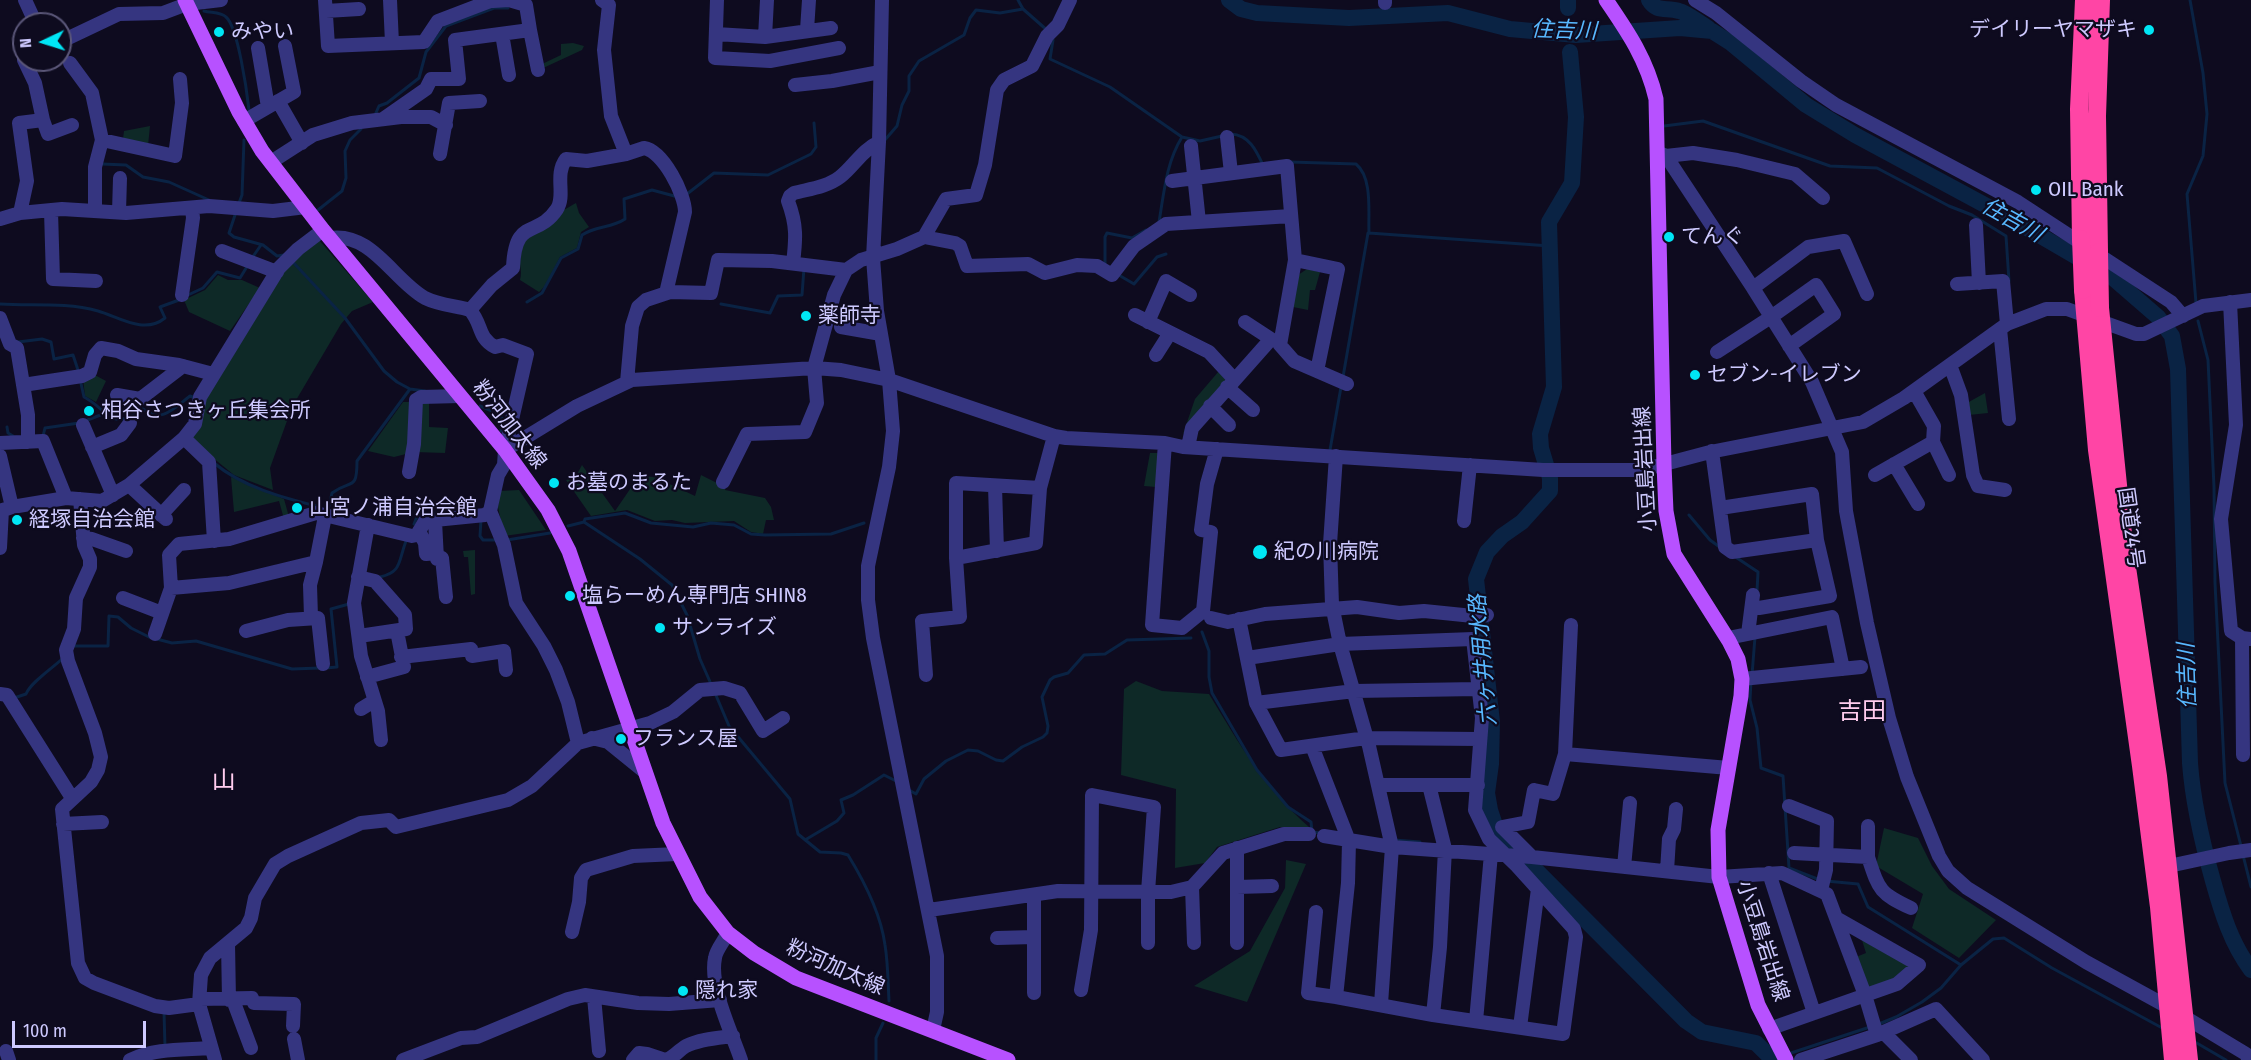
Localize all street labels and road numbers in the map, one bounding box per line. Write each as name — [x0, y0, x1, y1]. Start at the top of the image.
street label: 粉河加太線 — [467, 376, 551, 474]
street label: 小豆島岩出線 — [1630, 405, 1662, 533]
street label: 国道24号 — [2112, 486, 2148, 570]
street label: 小豆島岩出線 — [1731, 877, 1793, 1005]
street label: 粉河加太線 — [782, 935, 888, 1001]

